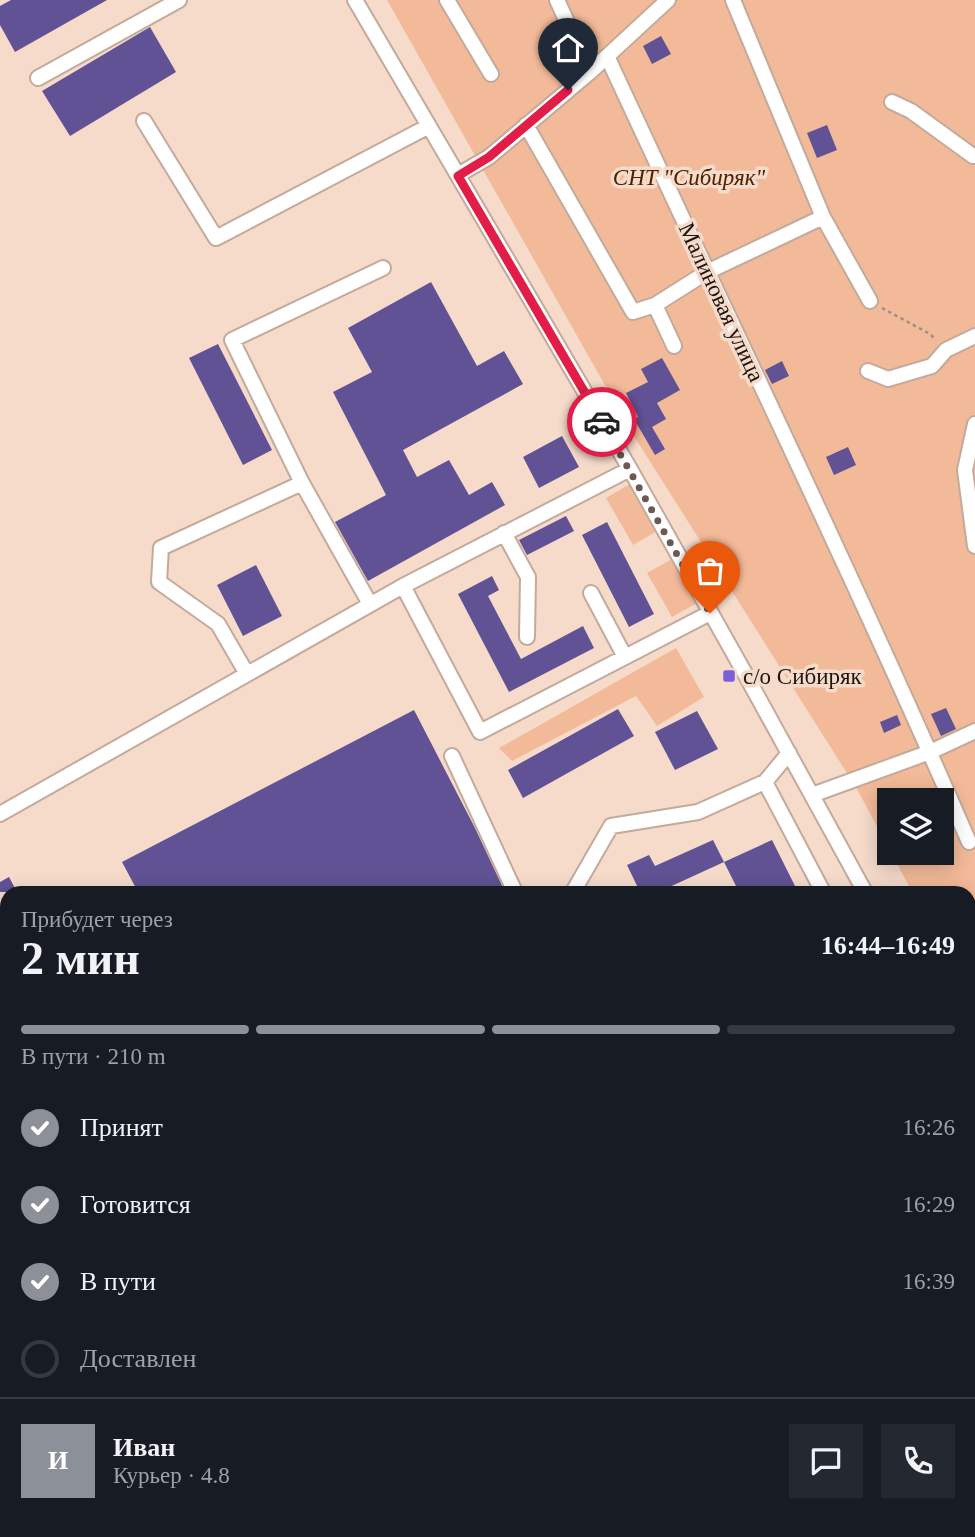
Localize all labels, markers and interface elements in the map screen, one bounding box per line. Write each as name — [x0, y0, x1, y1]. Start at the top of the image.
pin — [538, 18, 598, 90]
icon: home — [549, 29, 587, 67]
park label: СНТ "Сибиряк" — [613, 165, 766, 190]
street label: Малиновая улица — [674, 219, 769, 386]
courier — [567, 387, 637, 457]
icon: car — [583, 403, 621, 441]
pin — [680, 541, 740, 613]
icon: bag — [691, 552, 729, 590]
place label: с/о Сибиряк — [743, 664, 863, 689]
marker: с/о Сибиряк — [721, 668, 737, 684]
map controls — [877, 788, 954, 865]
button: layers — [877, 788, 954, 865]
text: Прибудет через — [21, 907, 173, 932]
text: 16:44–16:49 — [821, 931, 955, 960]
text: 2 мин — [21, 933, 140, 984]
text: В пути · 210 m — [21, 1044, 166, 1069]
icon: check — [21, 1109, 59, 1147]
text: Принят — [80, 1113, 163, 1142]
text: 16:26 — [903, 1115, 955, 1140]
icon: check — [21, 1186, 59, 1224]
text: Готовится — [80, 1190, 191, 1219]
text: 16:29 — [903, 1192, 955, 1217]
icon: check — [21, 1263, 59, 1301]
text: В пути — [80, 1267, 156, 1296]
text: 16:39 — [903, 1269, 955, 1294]
text: Доставлен — [80, 1344, 197, 1373]
button: chat — [789, 1424, 863, 1498]
button: phone — [881, 1424, 955, 1498]
text: Иван — [113, 1433, 175, 1462]
text: И — [48, 1446, 68, 1475]
text: Курьер · 4.8 — [113, 1463, 230, 1488]

